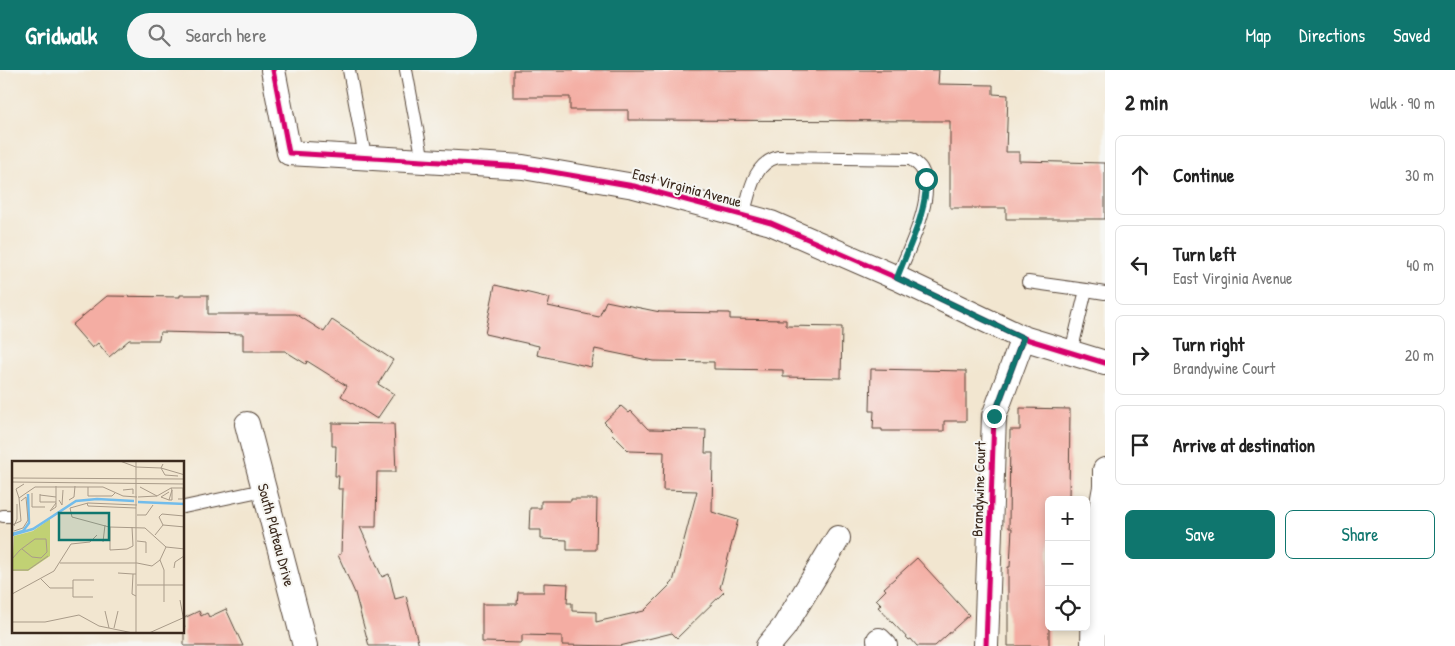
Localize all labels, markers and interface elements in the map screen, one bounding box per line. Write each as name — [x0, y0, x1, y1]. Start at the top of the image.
search box — [127, 13, 477, 58]
text: Gridwalk — [25, 19, 97, 51]
icon: search — [145, 21, 173, 49]
text: Search here — [185, 22, 267, 48]
text: Map — [1246, 23, 1271, 48]
text: Directions — [1299, 23, 1365, 48]
text: Saved — [1393, 23, 1430, 48]
text: 2 min — [1125, 88, 1168, 117]
text: Walk · 90 m — [1370, 92, 1435, 114]
icon: ahead — [1126, 161, 1154, 189]
text: Continue — [1173, 162, 1234, 188]
street label: East Virginia Avenue — [630, 163, 744, 212]
text: 30 m — [1405, 164, 1434, 186]
route start — [915, 168, 938, 191]
text: Turn left — [1173, 241, 1236, 267]
icon: left — [1126, 251, 1154, 279]
text: 40 m — [1406, 254, 1434, 276]
text: East Virginia Avenue — [1173, 267, 1292, 289]
text: Turn right — [1173, 331, 1244, 357]
icon: right — [1126, 341, 1154, 369]
text: 20 m — [1405, 344, 1434, 366]
text: Brandywine Court — [1173, 357, 1275, 379]
route end — [983, 405, 1006, 428]
icon: arrive — [1126, 431, 1154, 459]
text: Arrive at destination — [1173, 432, 1315, 458]
street label: Brandywine Court — [966, 440, 991, 537]
inset map — [12, 461, 185, 634]
street label: South Plateau Drive — [253, 481, 300, 589]
map controls — [1045, 496, 1090, 631]
button: + — [1045, 496, 1090, 541]
button: Save — [1125, 510, 1275, 559]
button: Share — [1285, 510, 1435, 559]
button: − — [1045, 541, 1090, 586]
button: locate — [1045, 586, 1090, 631]

